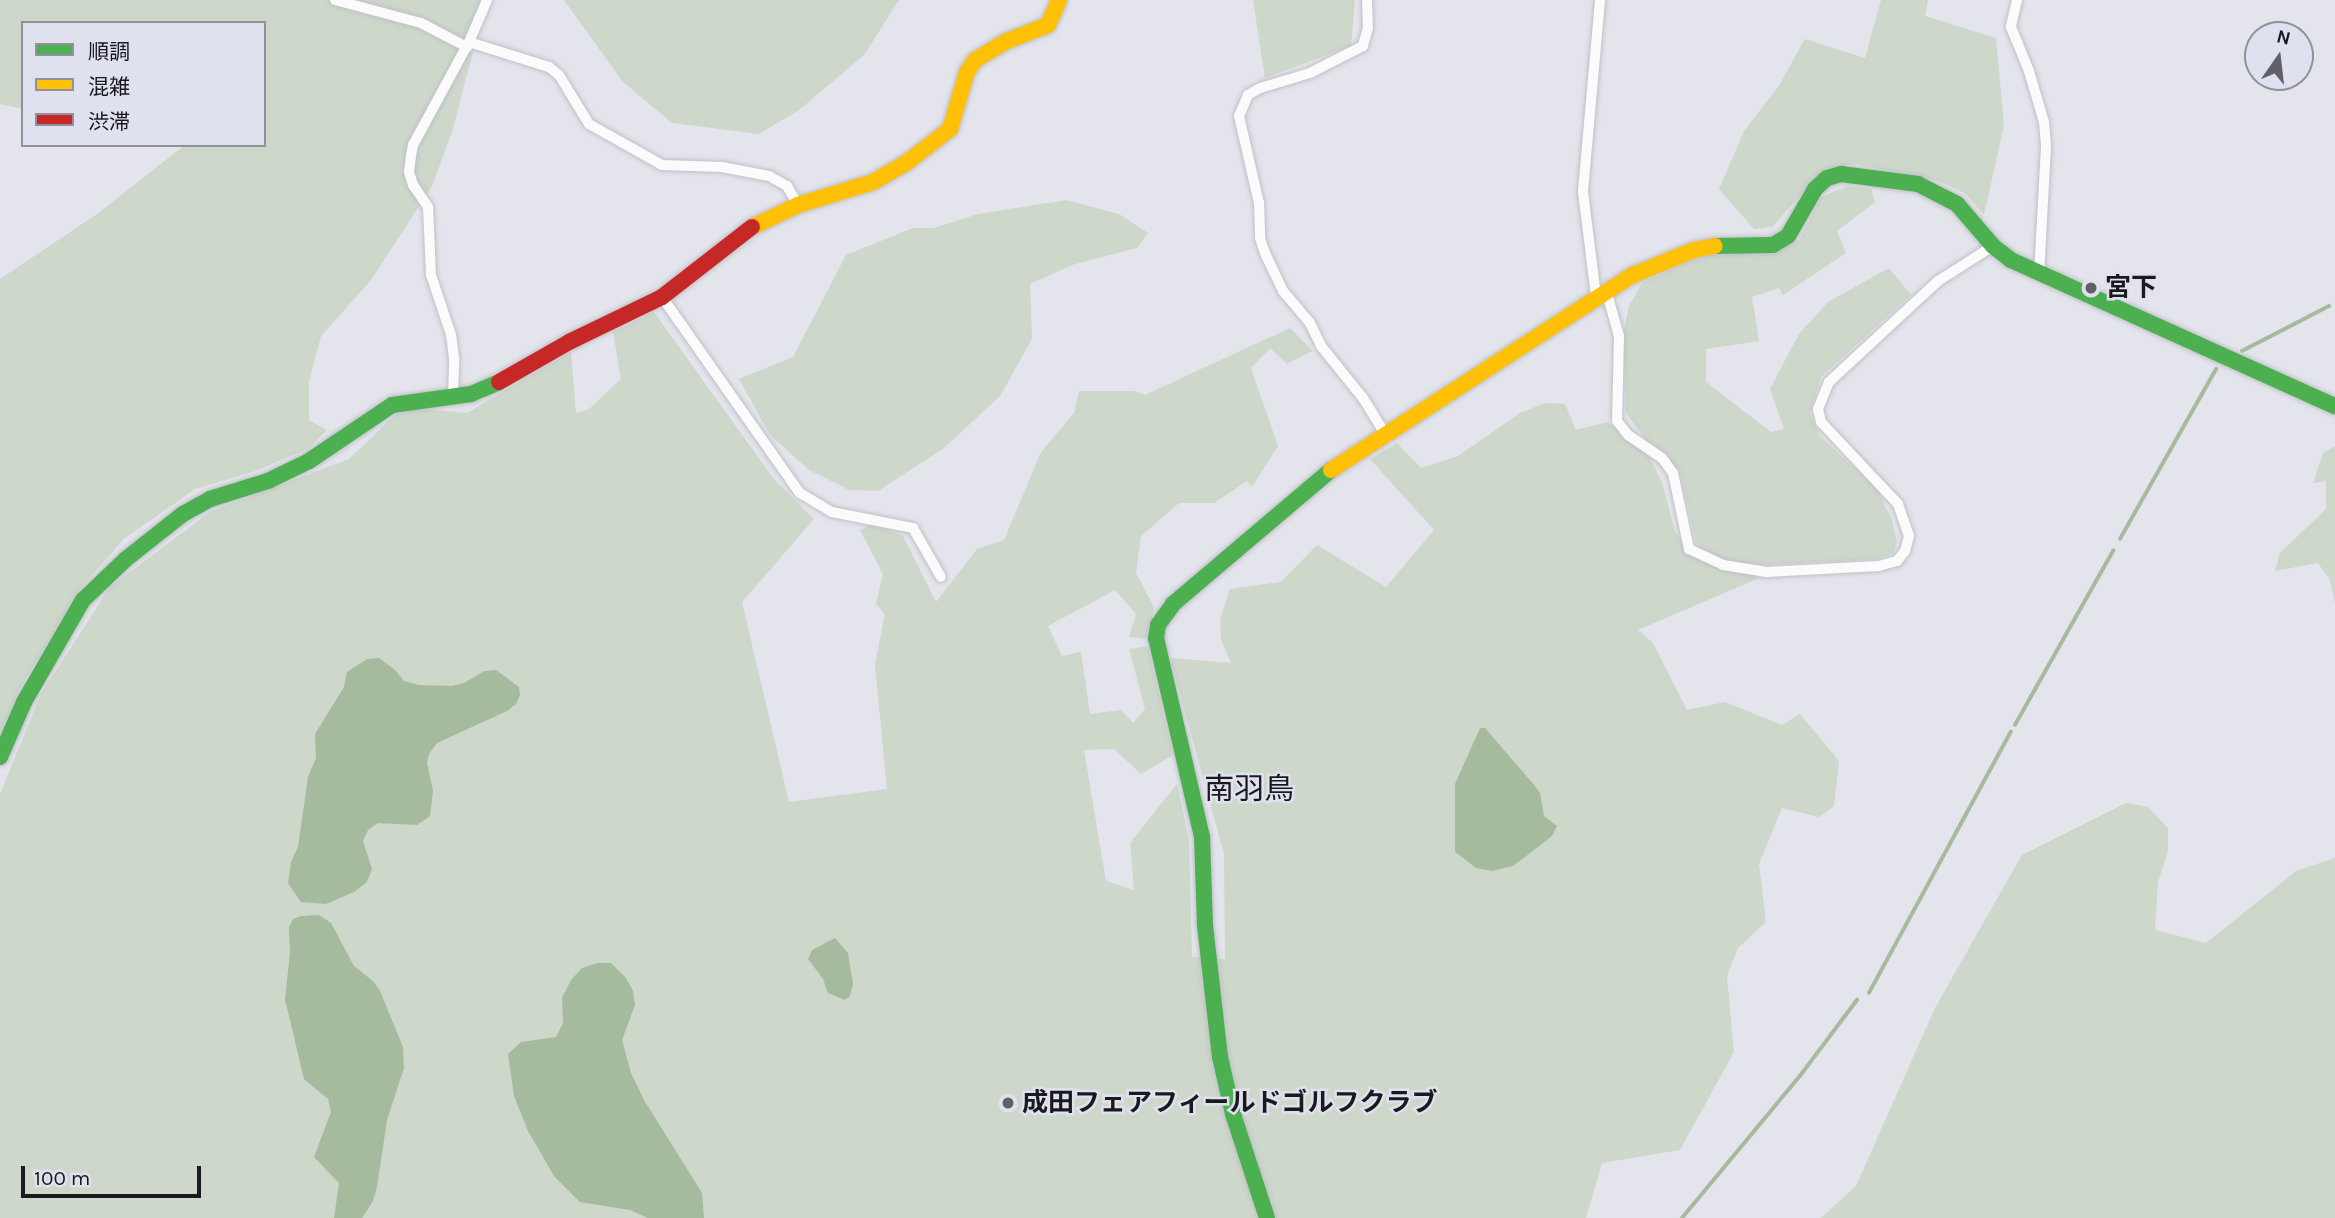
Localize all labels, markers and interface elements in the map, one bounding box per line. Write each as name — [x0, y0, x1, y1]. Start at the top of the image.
legend — [21, 21, 266, 147]
north arrow — [2244, 21, 2314, 91]
text: N — [2274, 25, 2293, 50]
text: 順調 — [88, 40, 130, 64]
text: 混雑 — [88, 75, 130, 99]
text: 渋滞 — [88, 110, 130, 134]
place label: 宮下 — [2105, 272, 2157, 304]
marker: 宮下 — [2083, 280, 2099, 296]
district label: 南羽鳥 — [1204, 771, 1294, 807]
place label: 成田フェアフィールドゴルフクラブ — [1022, 1087, 1438, 1119]
marker: 成田フェアフィールドゴルフクラブ — [1000, 1095, 1016, 1111]
scale bar — [24, 1152, 205, 1196]
text: 100 m — [34, 1166, 91, 1190]

